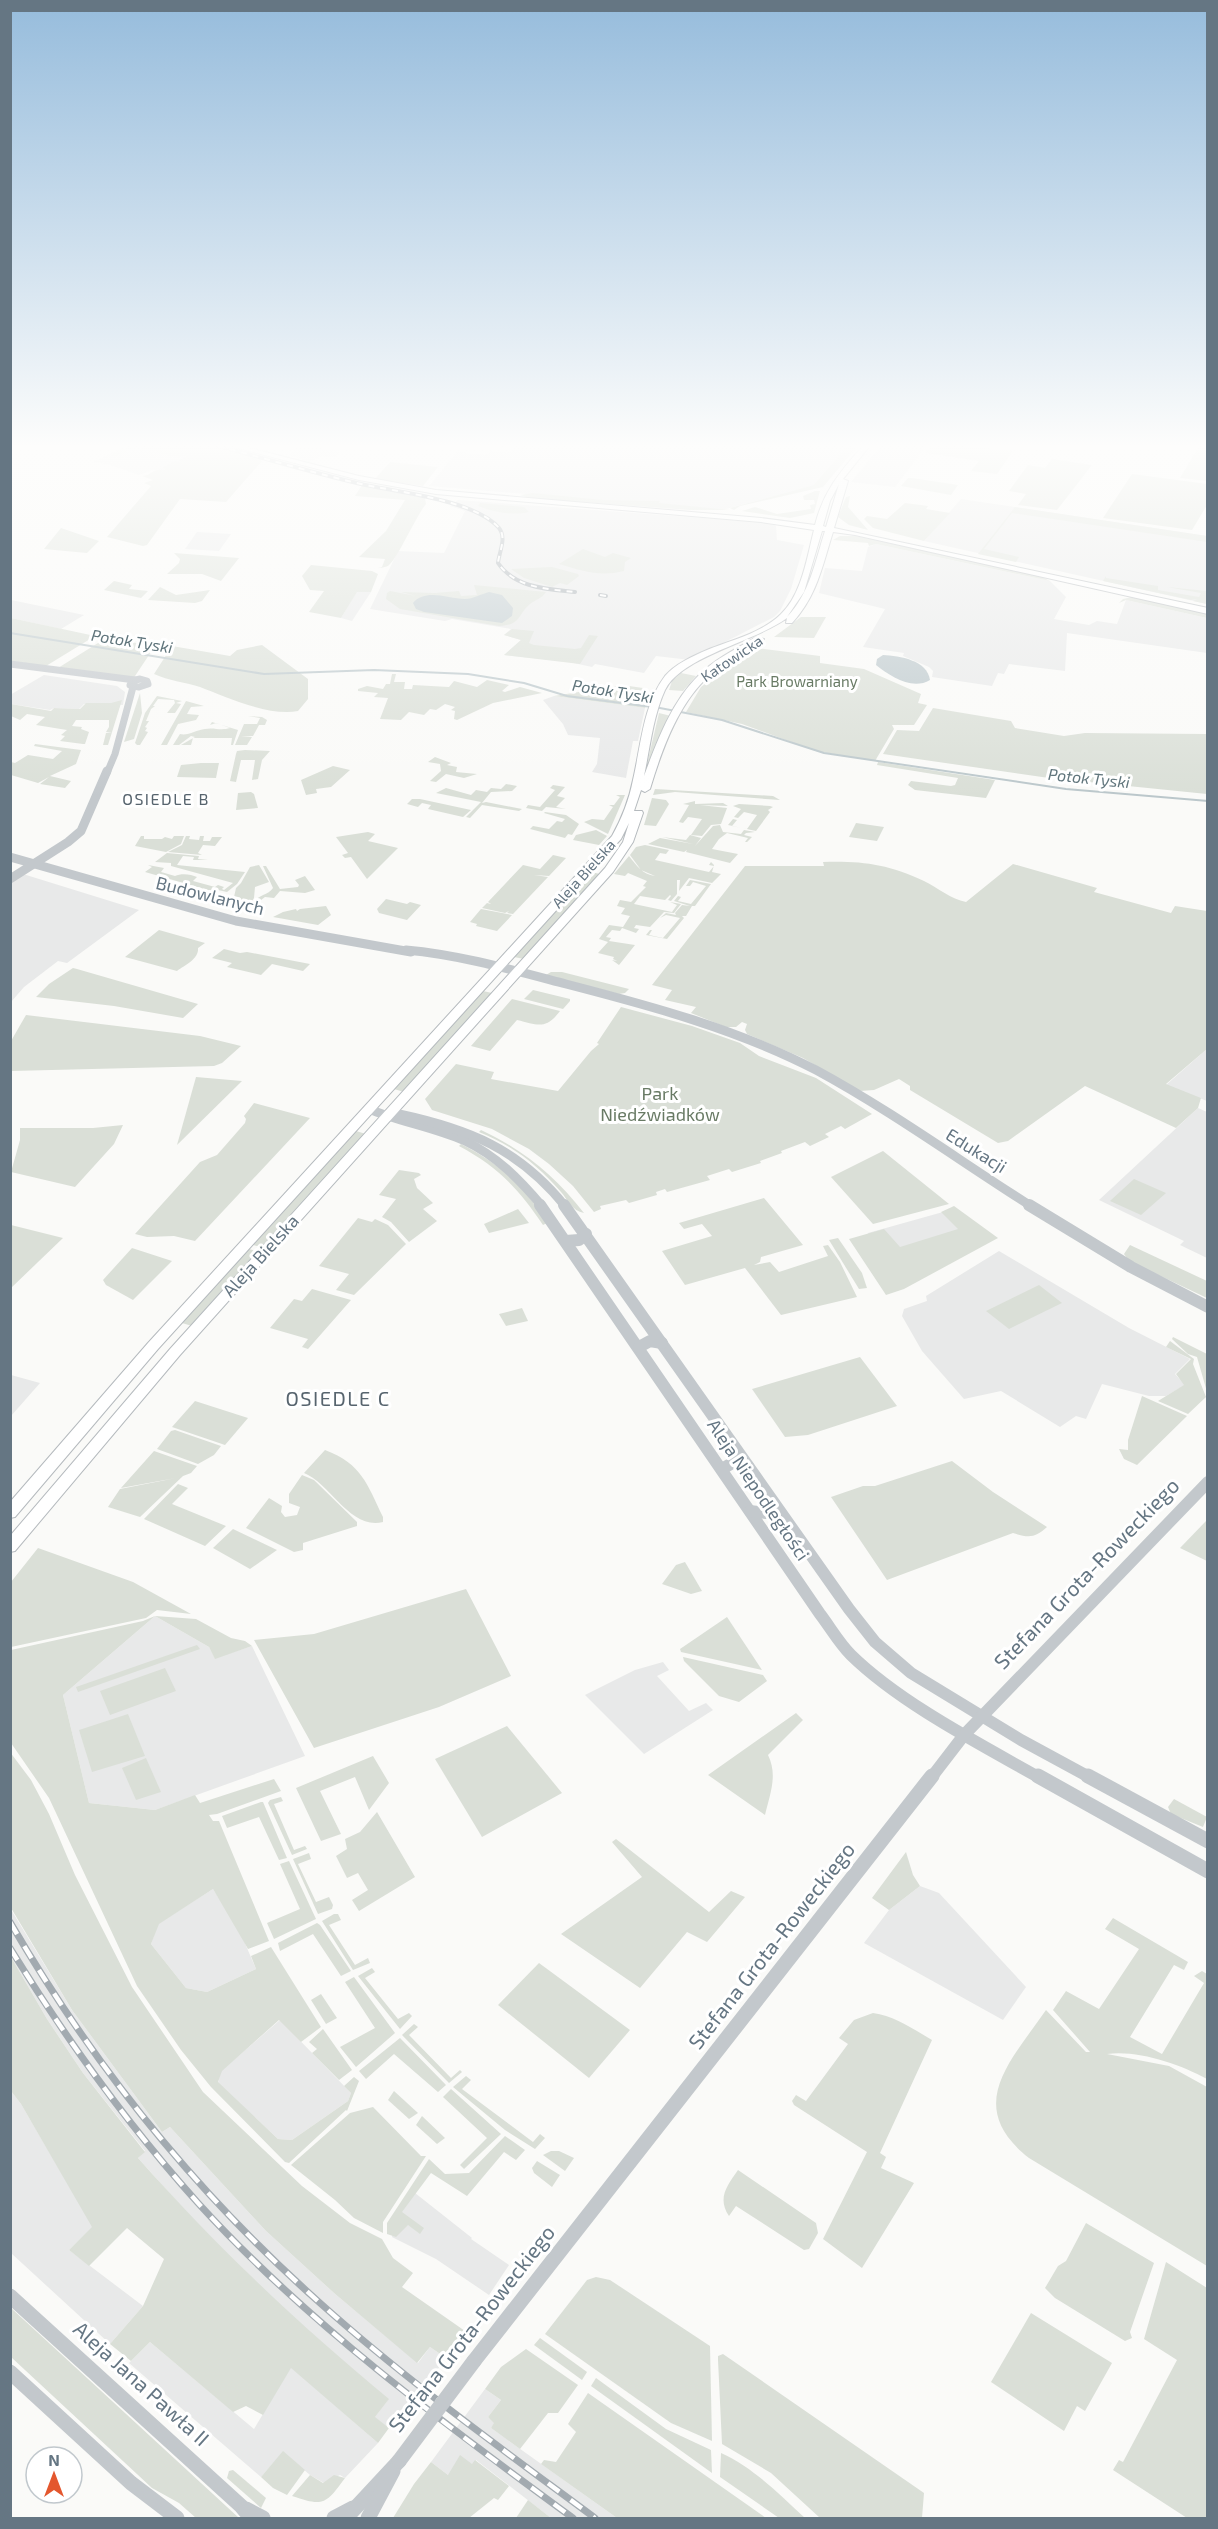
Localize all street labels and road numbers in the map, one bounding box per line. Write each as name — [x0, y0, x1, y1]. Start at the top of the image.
street label: Katowicka — [697, 631, 766, 685]
street label: Aleja Bielska — [548, 835, 620, 912]
street label: Budowlanych — [154, 871, 267, 919]
street label: Edukacji — [942, 1123, 1011, 1177]
street label: Aleja Bielska — [217, 1210, 303, 1301]
street label: Aleja Niepodległości — [703, 1414, 814, 1564]
street label: Stefana Grota-Roweckiego — [988, 1472, 1184, 1673]
street label: Stefana Grota-Roweckiego — [682, 1837, 859, 2053]
street label: Stefana Grota-Roweckiego — [382, 2220, 559, 2436]
street label: Aleja Jana Pawła II — [68, 2315, 215, 2451]

